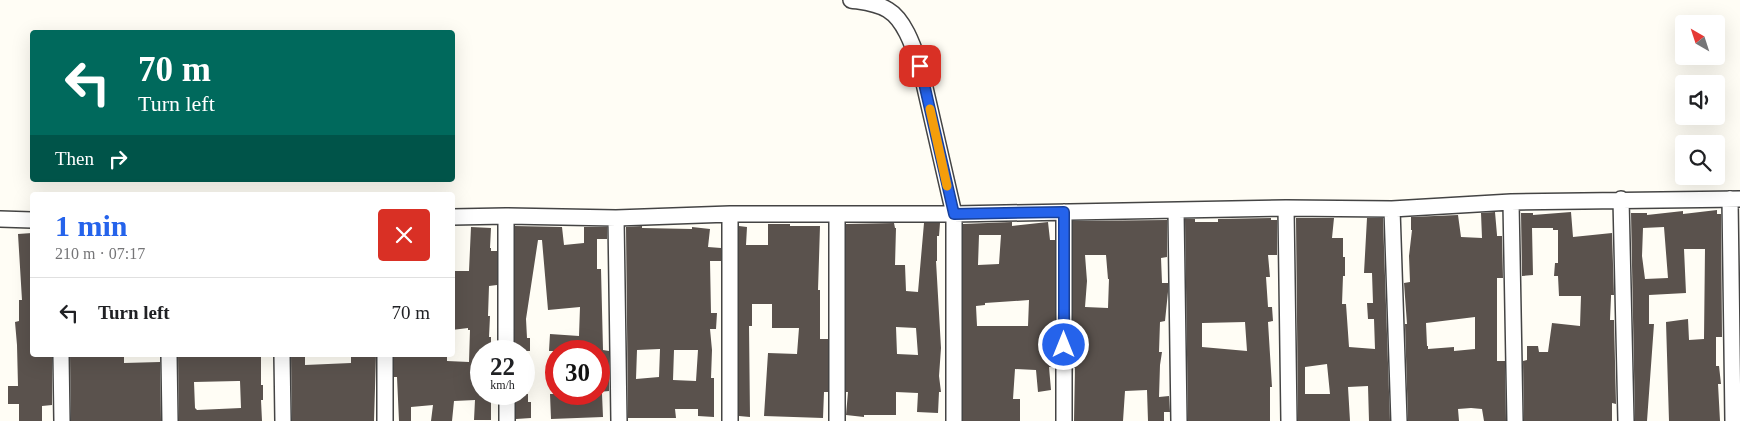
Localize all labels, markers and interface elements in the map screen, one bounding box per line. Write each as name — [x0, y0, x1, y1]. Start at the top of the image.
north arrow — [1675, 15, 1725, 65]
map controls — [1675, 15, 1725, 185]
pin — [899, 45, 941, 87]
icon: left — [55, 50, 120, 115]
text: 70 m — [138, 50, 211, 89]
icon: arrive — [906, 52, 934, 80]
button: sound — [1675, 75, 1725, 125]
text: Turn left — [138, 91, 215, 116]
button: search — [1675, 135, 1725, 185]
icon: right — [104, 145, 132, 173]
text: Then — [55, 148, 94, 169]
text: 1 min — [55, 209, 128, 242]
button: close — [378, 209, 430, 261]
text: 210 m · 07:17 — [55, 245, 145, 262]
icon: left — [55, 299, 83, 327]
text: Turn left — [98, 302, 170, 323]
text: 70 m — [391, 302, 430, 323]
position arrow — [1037, 318, 1089, 370]
speed limit sign: 30 — [545, 340, 610, 405]
text: 22 — [490, 353, 515, 380]
text: km/h — [490, 378, 515, 392]

